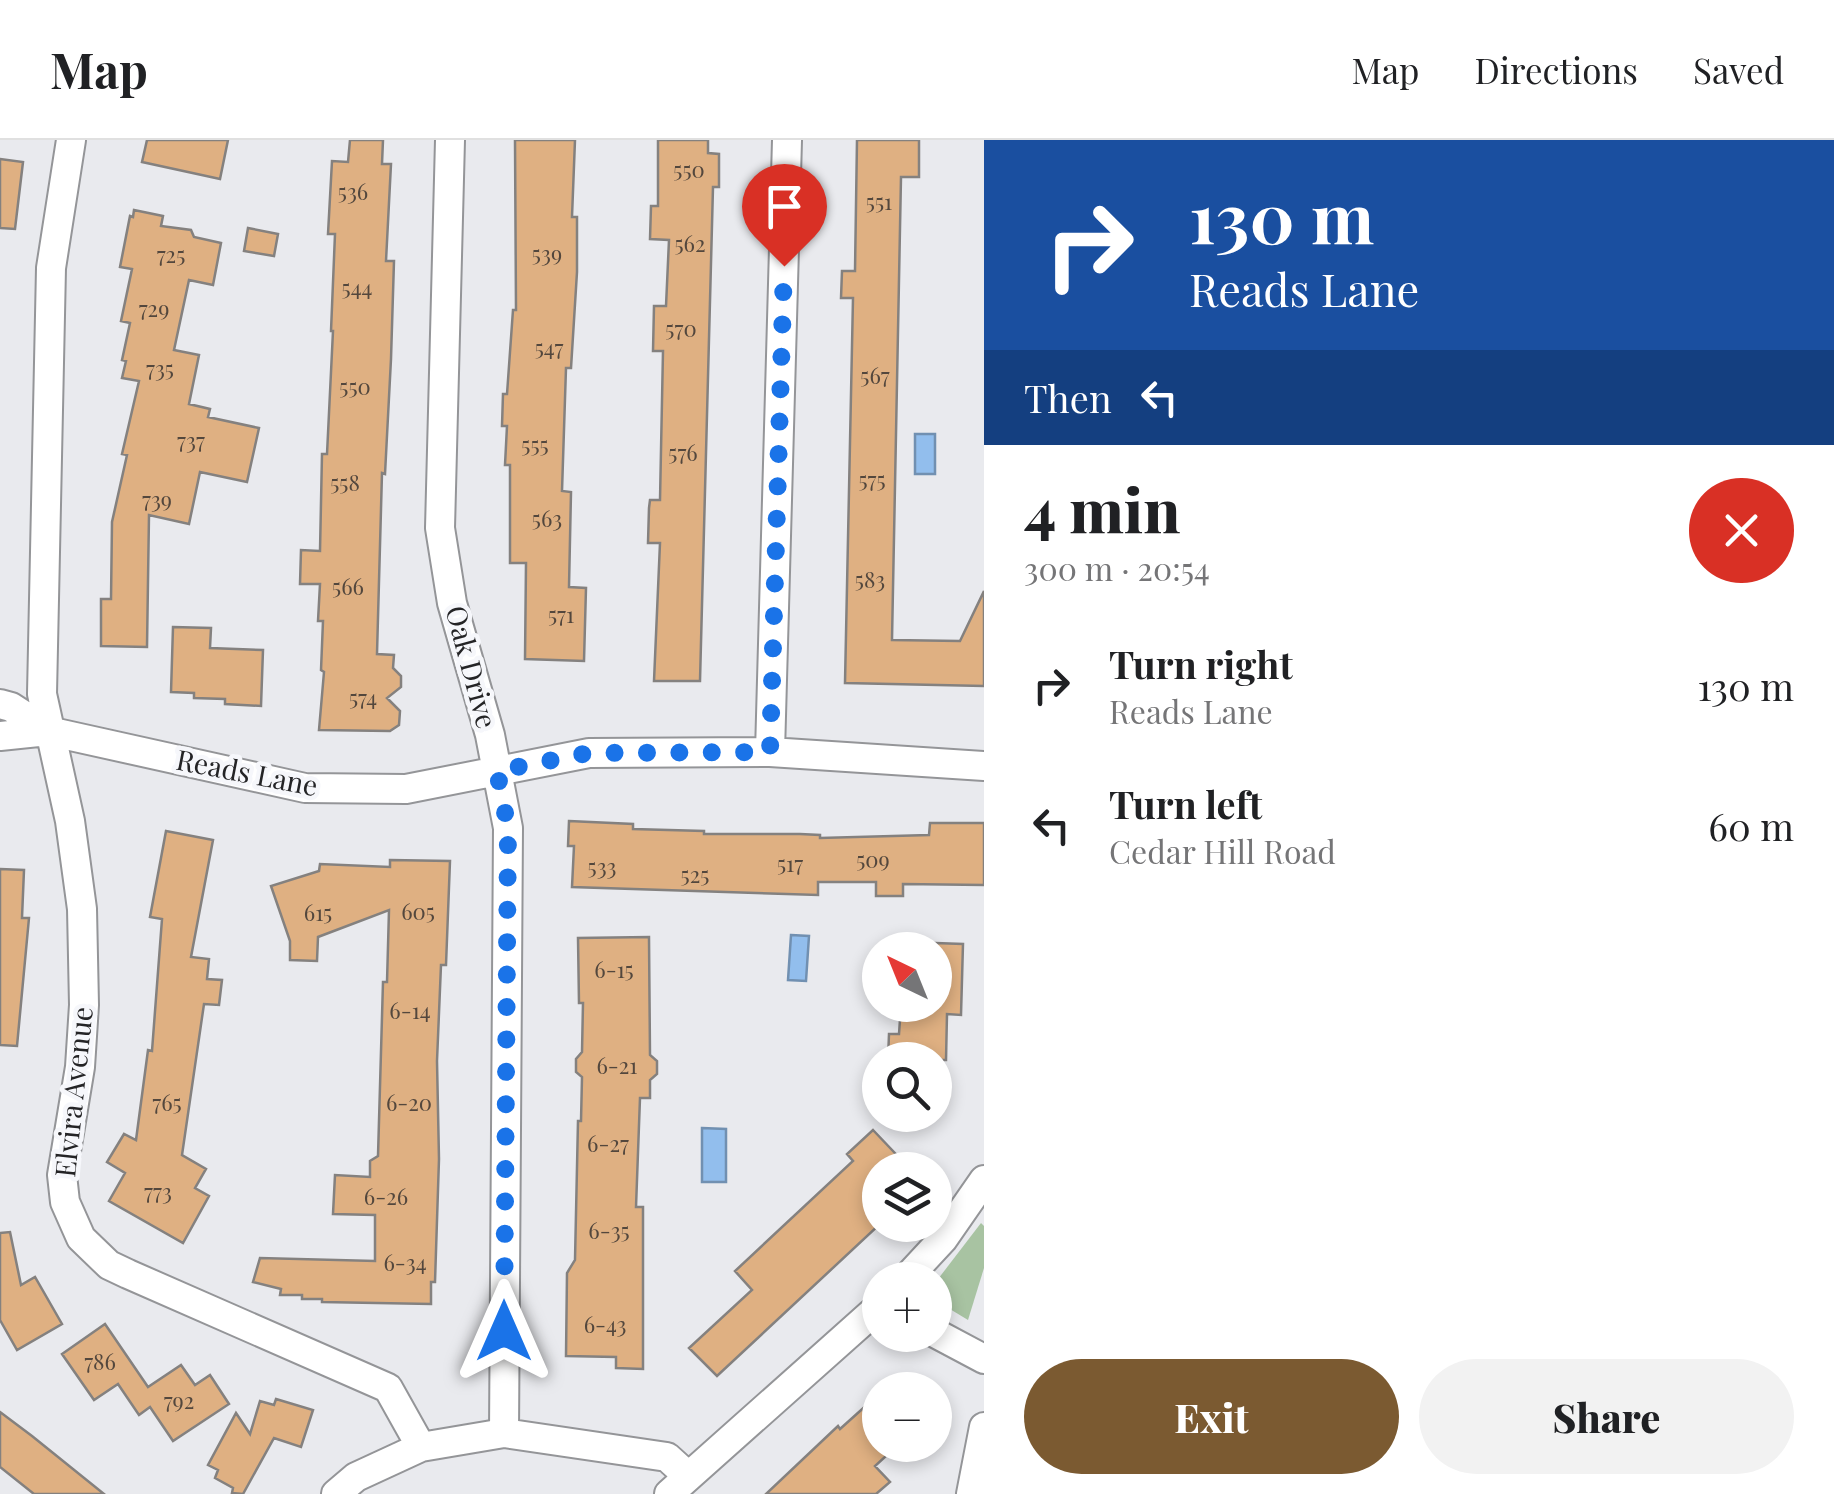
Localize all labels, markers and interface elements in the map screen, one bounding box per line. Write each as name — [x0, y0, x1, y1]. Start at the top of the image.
text: Map — [50, 37, 148, 101]
text: Map — [1351, 46, 1419, 93]
text: Directions — [1474, 46, 1638, 93]
text: Saved — [1693, 46, 1784, 93]
house number: 550 — [673, 154, 705, 184]
pin — [742, 164, 827, 267]
text: 130 m — [1189, 168, 1374, 262]
house number: 536 — [338, 176, 368, 206]
icon: arrive — [757, 179, 812, 234]
icon: right — [1024, 180, 1154, 310]
house number: 551 — [866, 186, 892, 216]
house number: 562 — [674, 228, 706, 258]
house number: 539 — [532, 238, 562, 268]
house number: 725 — [157, 239, 185, 269]
text: Reads Lane — [1189, 258, 1419, 318]
house number: 544 — [342, 272, 373, 302]
house number: 729 — [139, 293, 169, 323]
house number: 570 — [665, 313, 697, 343]
house number: 547 — [535, 332, 563, 362]
house number: 735 — [146, 353, 174, 383]
house number: 567 — [860, 360, 890, 390]
icon: left — [1132, 370, 1187, 425]
house number: 550 — [339, 371, 371, 401]
text: Then — [1024, 372, 1112, 423]
house number: 737 — [177, 425, 205, 455]
house number: 555 — [521, 429, 549, 459]
house number: 576 — [668, 437, 698, 467]
house number: 575 — [858, 464, 886, 494]
house number: 558 — [330, 467, 360, 497]
text: 4 min — [1024, 468, 1180, 548]
button: close — [1689, 478, 1794, 583]
house number: 739 — [142, 484, 172, 514]
house number: 563 — [532, 503, 562, 533]
text: 300 m · 20:54 — [1024, 546, 1210, 589]
house number: 583 — [855, 564, 885, 594]
house number: 566 — [332, 571, 364, 601]
house number: 571 — [548, 599, 574, 629]
street label: Oak Drive — [438, 601, 507, 732]
text: Turn right — [1109, 638, 1293, 689]
icon: right — [1024, 658, 1079, 713]
text: 130 m — [1697, 660, 1794, 711]
house number: 574 — [349, 682, 377, 712]
text: Reads Lane — [1109, 689, 1273, 732]
street label: Reads Lane — [173, 740, 321, 803]
text: Turn left — [1109, 778, 1262, 829]
icon: left — [1024, 798, 1079, 853]
text: 60 m — [1708, 800, 1794, 851]
text: Cedar Hill Road — [1109, 829, 1336, 872]
house number: 509 — [856, 844, 890, 874]
house number: 517 — [777, 848, 803, 878]
house number: 533 — [588, 851, 616, 881]
house number: 525 — [681, 859, 709, 889]
house number: 605 — [401, 896, 435, 926]
house number: 615 — [304, 897, 332, 927]
north arrow — [862, 932, 952, 1022]
map controls — [862, 932, 952, 1462]
house number: 6-15 — [594, 954, 634, 984]
house number: 6-14 — [389, 995, 431, 1025]
street label: Elvira Avenue — [45, 1005, 100, 1179]
button: search — [862, 1042, 952, 1132]
house number: 6-21 — [596, 1050, 638, 1080]
house number: 765 — [152, 1087, 182, 1117]
house number: 6-20 — [386, 1087, 432, 1117]
house number: 6-27 — [587, 1128, 629, 1158]
button: layers — [862, 1152, 952, 1242]
house number: 773 — [144, 1176, 172, 1206]
house number: 6-26 — [364, 1181, 408, 1211]
house number: 6-35 — [588, 1215, 630, 1245]
house number: 6-34 — [383, 1247, 427, 1277]
button: + — [862, 1262, 952, 1352]
position arrow — [452, 1279, 556, 1383]
house number: 6-43 — [584, 1309, 626, 1339]
house number: 786 — [84, 1346, 116, 1376]
button: Exit — [1024, 1359, 1399, 1474]
button: Share — [1419, 1359, 1794, 1474]
button: − — [862, 1372, 952, 1462]
house number: 792 — [164, 1385, 194, 1415]

